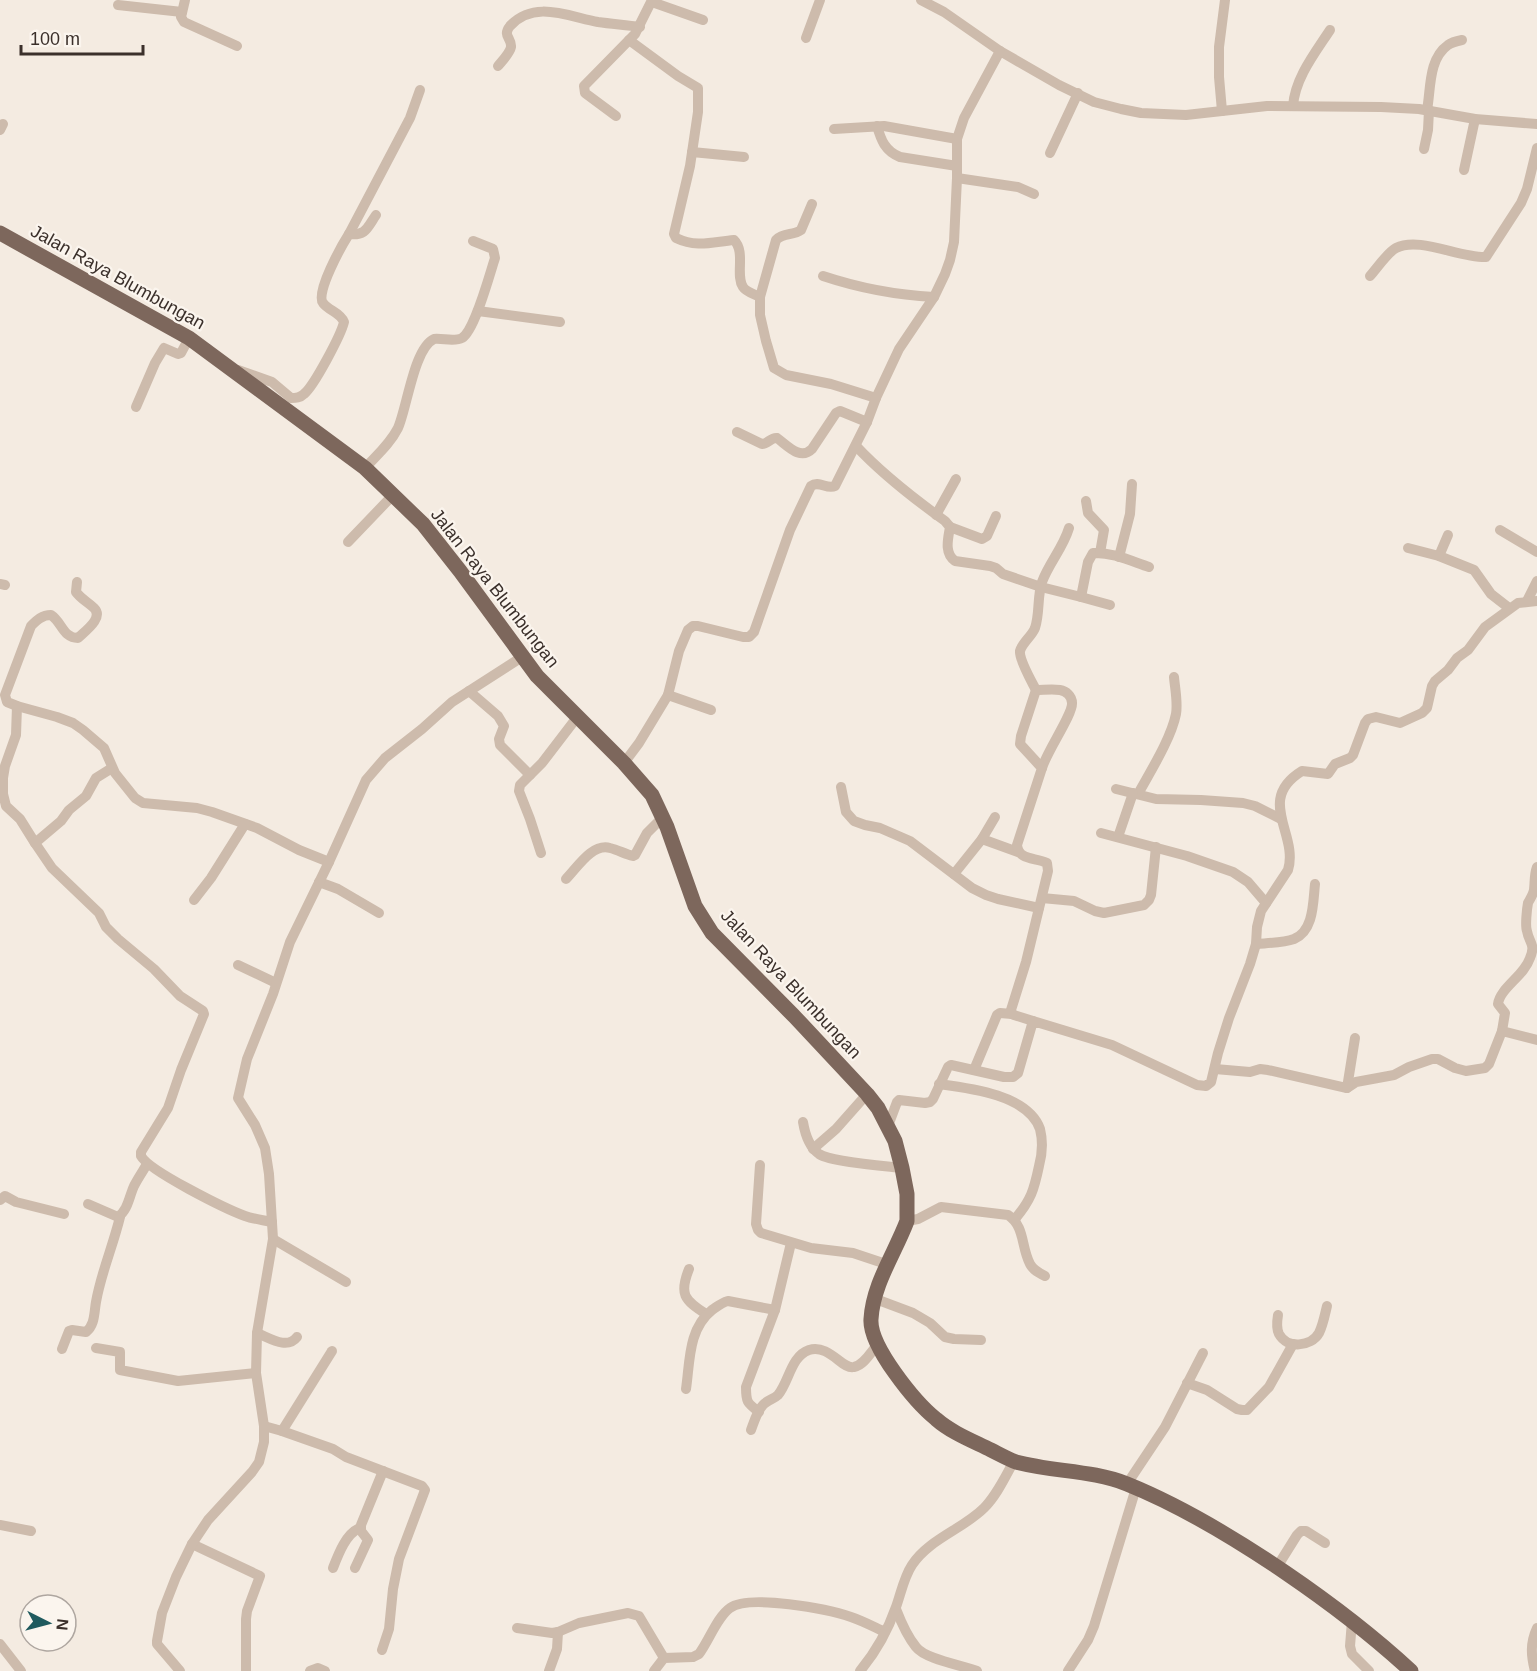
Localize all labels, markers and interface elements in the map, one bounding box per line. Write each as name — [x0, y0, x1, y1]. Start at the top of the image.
scale bar — [21, 18, 142, 56]
text: 100 m — [30, 29, 80, 49]
street label: Jalan Raya Blumbungan — [27, 221, 209, 333]
street label: Jalan Raya Blumbungan — [427, 505, 563, 671]
street label: Jalan Raya Blumbungan — [717, 905, 865, 1063]
north arrow — [18, 1593, 78, 1653]
text: N — [53, 1618, 71, 1631]

